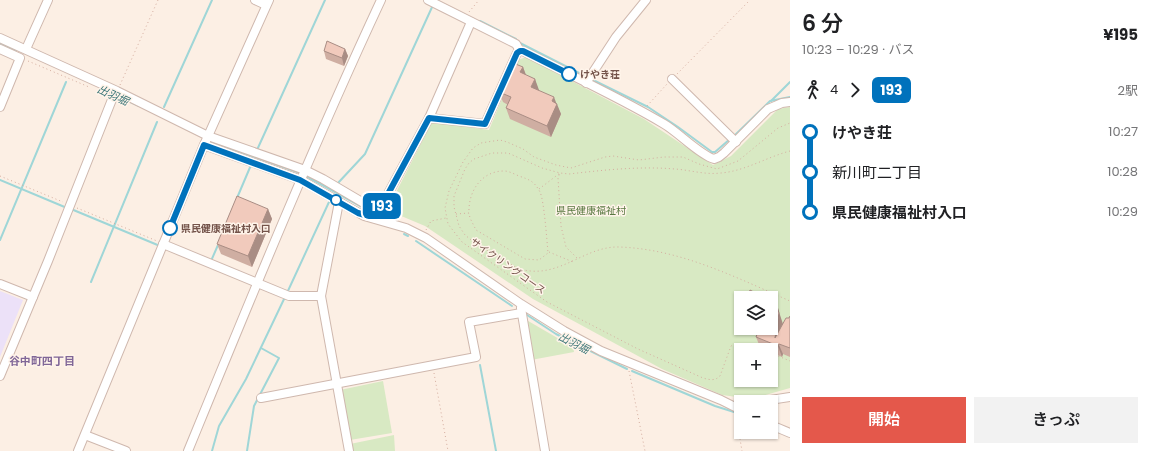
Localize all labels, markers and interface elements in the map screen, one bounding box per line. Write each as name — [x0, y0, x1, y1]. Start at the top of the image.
text: 6 分 — [802, 8, 843, 39]
text: ¥195 — [1103, 24, 1138, 45]
text: 10:23 – 10:29 · バス — [802, 40, 914, 59]
marker: けやき荘 — [561, 66, 577, 82]
place label: けやき荘 — [580, 67, 620, 82]
icon: walk — [802, 79, 824, 101]
icon: forward — [844, 79, 866, 101]
text: 4 — [830, 80, 838, 99]
text: 193 — [880, 80, 903, 100]
water label: 出羽堀 — [95, 81, 133, 110]
text: 2駅 — [1118, 81, 1138, 100]
text: けやき荘 — [832, 122, 892, 143]
text: 10:27 — [1108, 122, 1138, 141]
text: 新川町二丁目 — [832, 162, 922, 183]
text: 10:28 — [1107, 162, 1138, 181]
line badge: 193 — [359, 193, 405, 219]
unlabelled marker — [330, 194, 342, 206]
text: 193 — [371, 196, 393, 216]
text: 県民健康福祉村入口 — [832, 202, 967, 223]
text: 10:29 — [1107, 202, 1138, 221]
park label: 県民健康福祉村 — [556, 203, 626, 218]
marker: 県民健康福祉村入口 — [162, 220, 178, 236]
place label: 県民健康福祉村入口 — [181, 221, 271, 236]
street label: サイクリングコース — [467, 234, 549, 298]
map controls — [734, 291, 778, 439]
button: layers — [734, 291, 778, 335]
water label: 出羽堀 — [556, 328, 594, 359]
button: + — [734, 343, 778, 387]
district label: 谷中町四丁目 — [9, 353, 75, 369]
button: − — [734, 395, 778, 439]
button: 開始 — [802, 397, 966, 443]
button: きっぷ — [974, 397, 1138, 443]

